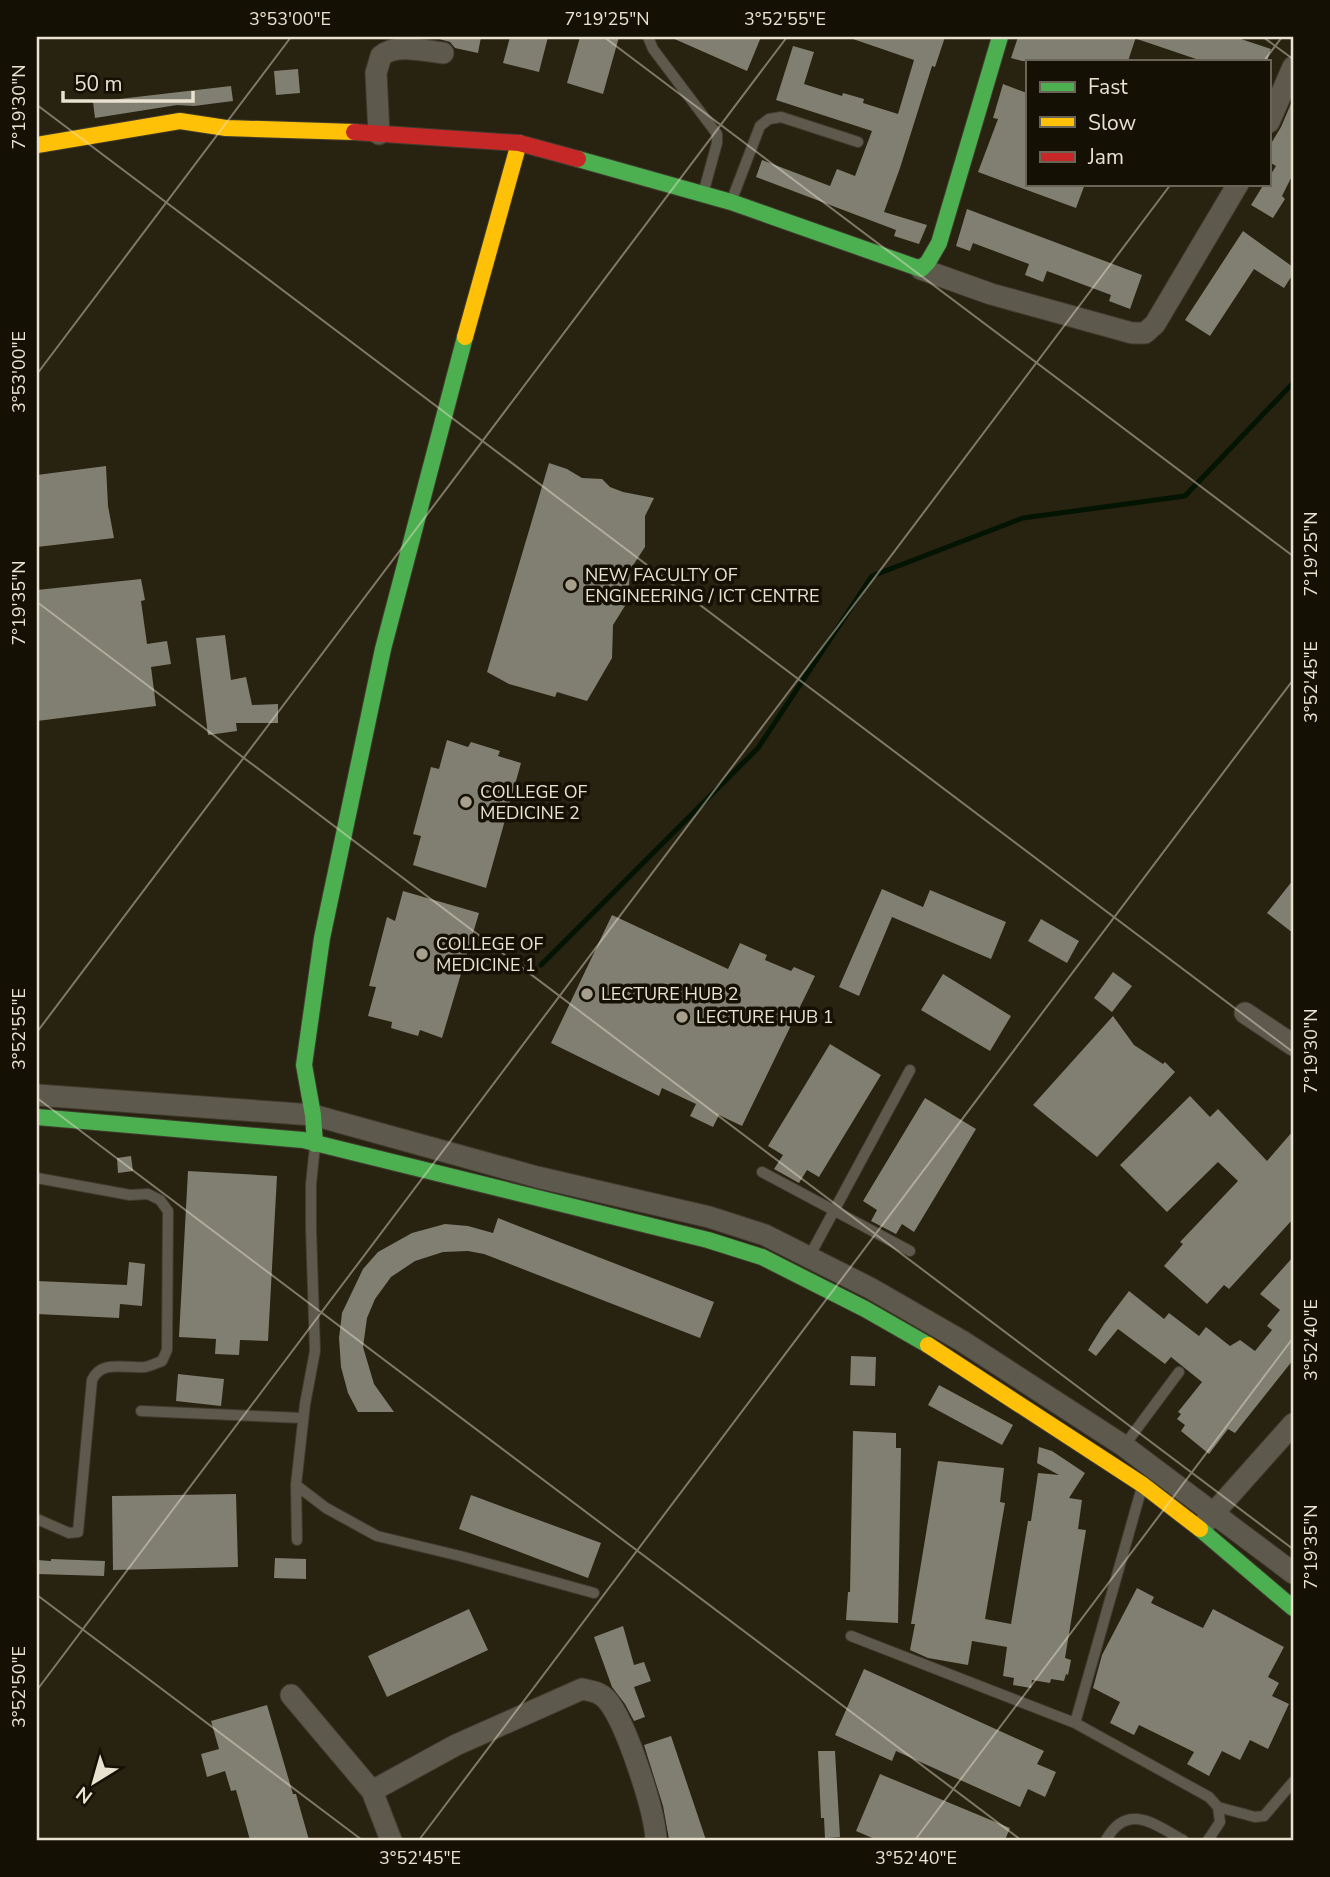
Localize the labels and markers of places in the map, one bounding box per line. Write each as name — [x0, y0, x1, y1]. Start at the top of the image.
place label: NEW FACULTY OF ENGINEERING / ICT CENTRE — [585, 563, 820, 608]
marker: NEW FACULTY OF ENGINEERING / ICT CENTRE — [563, 577, 579, 593]
place label: COLLEGE OF MEDICINE 2 — [480, 780, 588, 825]
marker: COLLEGE OF MEDICINE 2 — [458, 794, 474, 810]
place label: COLLEGE OF MEDICINE 1 — [436, 932, 544, 977]
marker: COLLEGE OF MEDICINE 1 — [414, 946, 430, 962]
place label: LECTURE HUB 2 — [601, 982, 739, 1006]
marker: LECTURE HUB 2 — [579, 986, 595, 1002]
place label: LECTURE HUB 1 — [696, 1005, 834, 1029]
marker: LECTURE HUB 1 — [674, 1009, 690, 1025]

